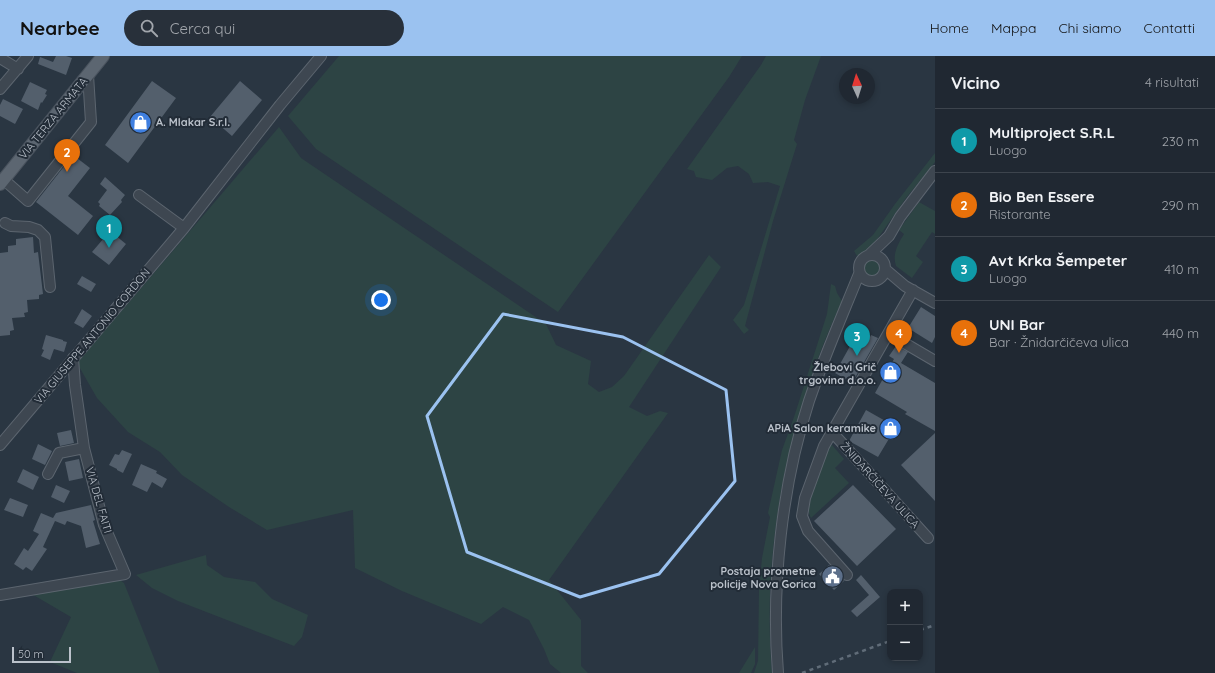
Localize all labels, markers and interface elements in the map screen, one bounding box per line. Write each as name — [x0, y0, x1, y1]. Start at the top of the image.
search box — [124, 10, 404, 46]
text: Nearbee — [20, 16, 100, 40]
icon: search — [138, 17, 160, 39]
text: Cerca qui — [170, 19, 235, 38]
text: Home — [930, 19, 969, 37]
text: Mappa — [991, 19, 1036, 37]
text: Chi siamo — [1058, 19, 1122, 37]
text: Contatti — [1144, 19, 1195, 37]
north arrow — [839, 68, 875, 104]
text: Vicino — [951, 72, 1000, 93]
street label: VIA TERZA ARMATA — [16, 74, 90, 162]
text: 4 risultati — [1145, 74, 1199, 90]
shop icon: A. Mlakar S.r.l. — [127, 109, 153, 135]
place label: A. Mlakar S.r.l. — [156, 115, 230, 129]
text: Multiproject S.R.L — [989, 123, 1115, 142]
text: 1 — [961, 133, 967, 149]
text: 230 m — [1162, 133, 1199, 149]
pin: 2 — [54, 139, 80, 172]
text: Luogo — [989, 142, 1027, 158]
text: Bio Ben Essere — [989, 187, 1095, 206]
text: 2 — [960, 197, 968, 213]
text: 290 m — [1161, 197, 1199, 213]
text: Ristorante — [989, 206, 1051, 222]
pin: 1 — [96, 215, 122, 248]
text: Avt Krka Šempeter — [989, 251, 1127, 270]
text: 3 — [961, 261, 967, 277]
text: 410 m — [1164, 261, 1199, 277]
street label: VIA GIUSEPPE ANTONIO CORDON — [31, 265, 153, 407]
text: Luogo — [989, 270, 1027, 286]
your location — [371, 290, 391, 310]
text: UNI Bar — [989, 315, 1045, 334]
pin: 4 — [886, 320, 912, 353]
pin: 3 — [844, 323, 870, 356]
text: 4 — [960, 325, 968, 341]
text: 440 m — [1162, 325, 1199, 341]
text: Bar · Žnidarčičeva ulica — [989, 334, 1129, 350]
place label: Žlebovi Grič trgovina d.o.o. — [799, 360, 876, 387]
shop icon: Žlebovi Grič trgovina d.o.o. — [878, 360, 904, 386]
shop icon: APiA Salon keramike — [878, 415, 904, 441]
place label: APiA Salon keramike — [767, 421, 876, 435]
street label: ŽNIDARČIČEVA ULICA — [838, 439, 922, 531]
street label: VIA DEL FAITI — [83, 465, 115, 535]
place label: Postaja prometne policije Nova Gorica — [710, 564, 817, 591]
public building icon: Postaja prometne policije Nova Gorica — [819, 564, 845, 590]
map controls — [887, 589, 923, 661]
button: + — [887, 589, 923, 625]
button: − — [887, 625, 923, 661]
scale bar — [12, 645, 71, 664]
text: 50 m — [18, 647, 44, 661]

